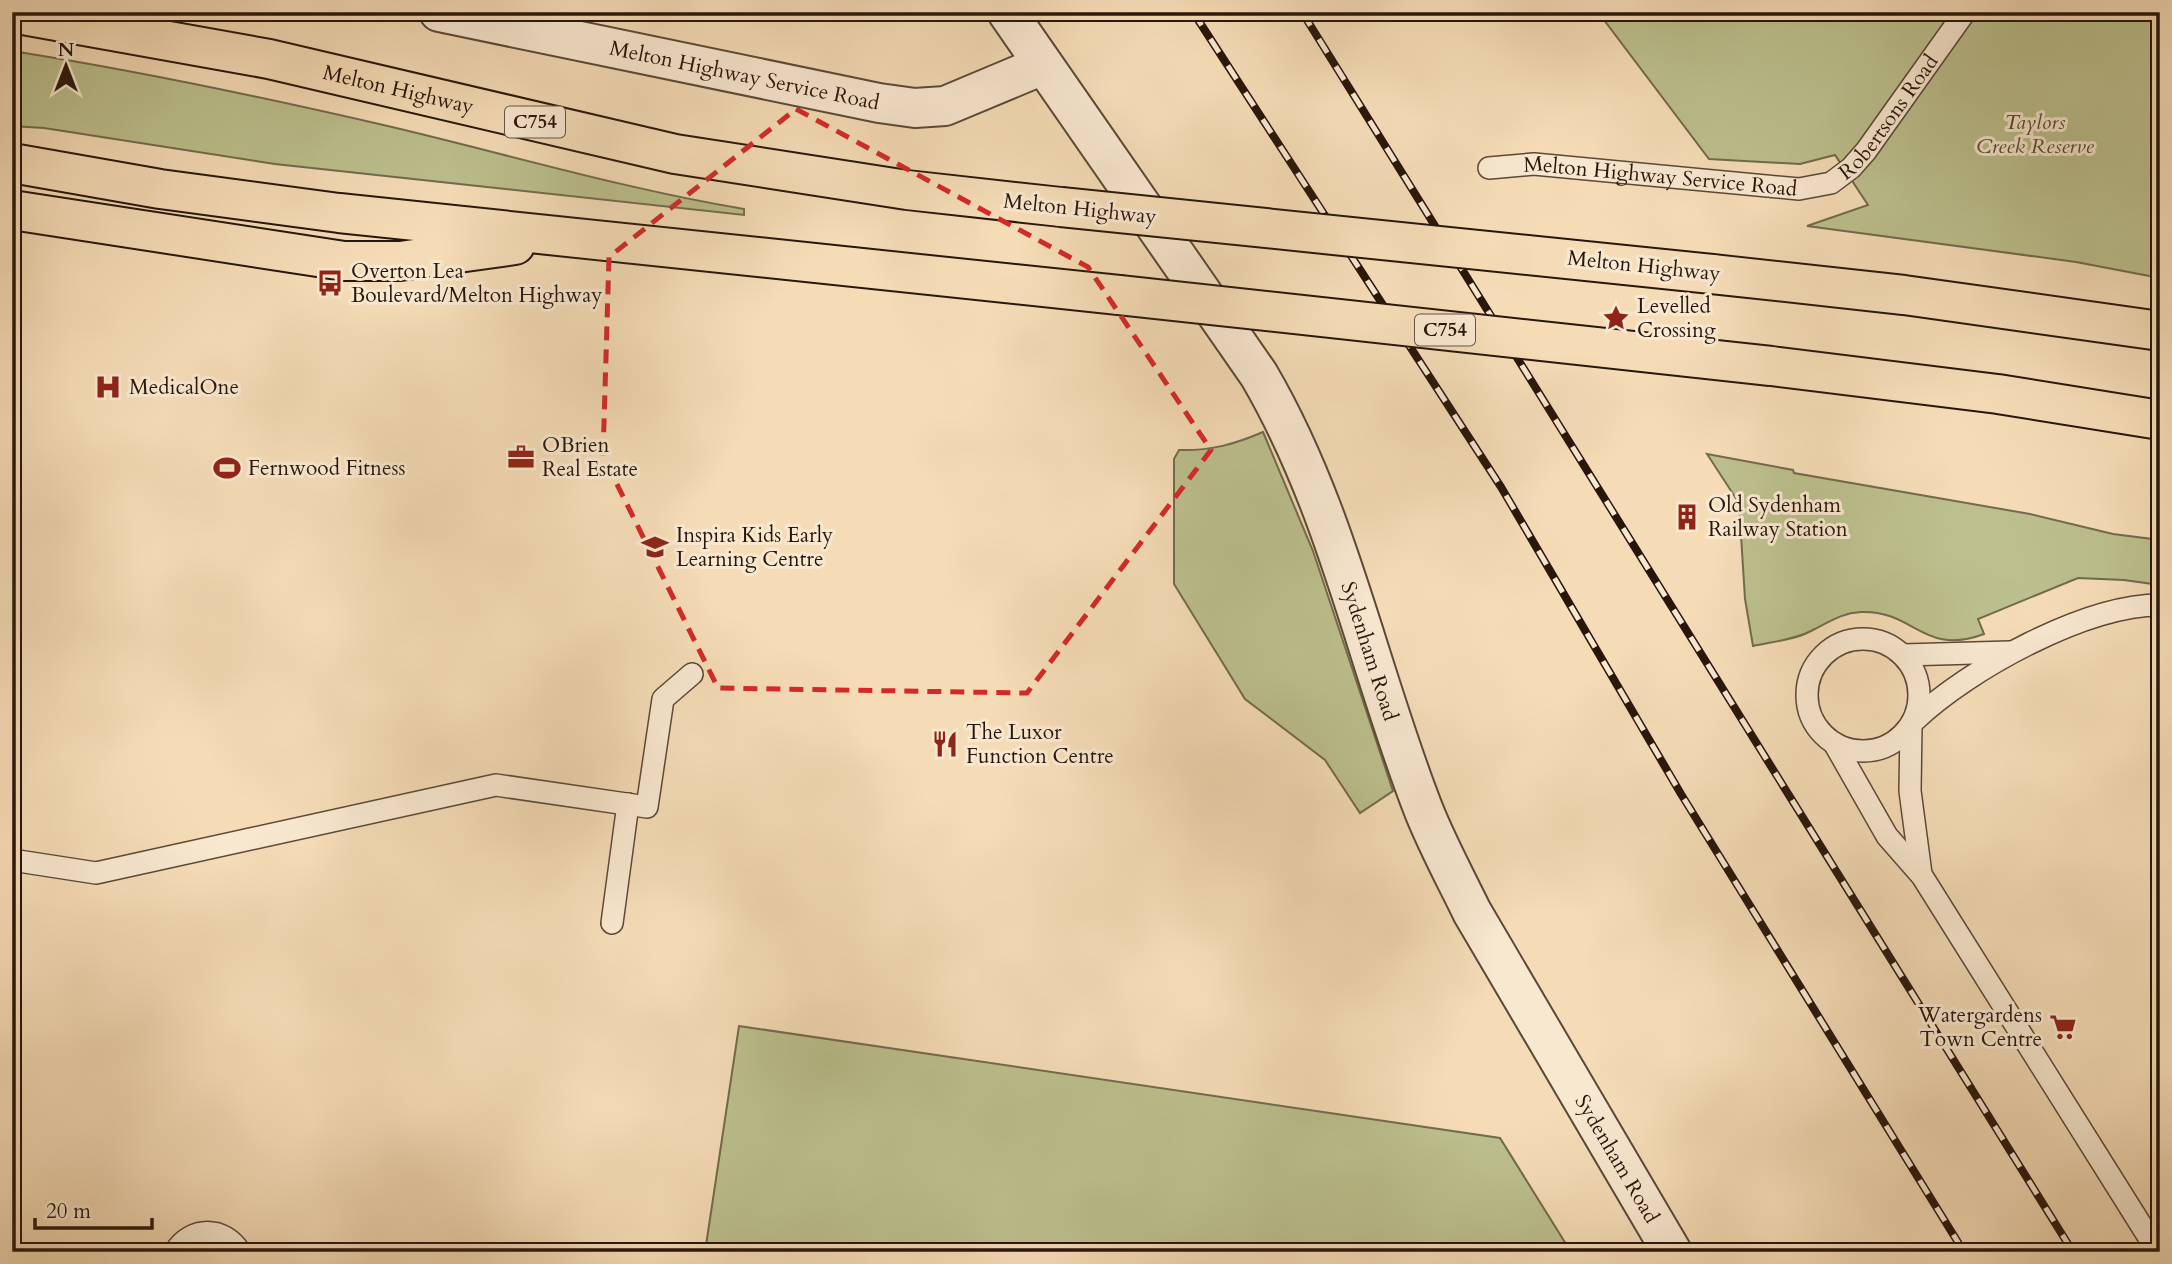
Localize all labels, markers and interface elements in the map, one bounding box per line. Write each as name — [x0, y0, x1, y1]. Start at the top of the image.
north arrow — [32, 32, 102, 102]
street label: Melton Highway Service Road — [607, 33, 882, 117]
text: N — [58, 37, 75, 63]
street label: Robertsons Road — [1833, 48, 1945, 187]
street label: Melton Highway — [320, 58, 477, 121]
road number: C754 — [505, 106, 565, 138]
park label: Taylors Creek Reserve — [1976, 108, 2095, 161]
street label: Melton Highway Service Road — [1522, 149, 1798, 203]
street label: Melton Highway — [1002, 187, 1158, 231]
street label: Melton Highway — [1566, 244, 1722, 288]
place label: Overton Lea Boulevard/Melton Highway — [351, 257, 602, 310]
bus stop icon: Overton Lea Boulevard/Melton Highway — [315, 268, 345, 298]
place label: Levelled Crossing — [1637, 292, 1716, 345]
place icon: Levelled Crossing — [1601, 303, 1631, 333]
road number: C754 — [1415, 314, 1475, 346]
hospital icon: MedicalOne — [93, 372, 123, 402]
place label: MedicalOne — [129, 373, 239, 402]
place label: OBrien Real Estate — [542, 431, 638, 484]
office icon: OBrien Real Estate — [506, 442, 536, 472]
sports icon: Fernwood Fitness — [212, 453, 242, 483]
place label: Fernwood Fitness — [248, 454, 405, 483]
place label: Old Sydenham Railway Station — [1708, 491, 1848, 544]
building icon: Old Sydenham Railway Station — [1672, 502, 1702, 532]
place label: Inspira Kids Early Learning Centre — [676, 521, 833, 574]
school or university icon: Inspira Kids Early Learning Centre — [640, 532, 670, 562]
street label: Sydenham Road — [1334, 578, 1405, 724]
place label: The Luxor Function Centre — [966, 718, 1114, 771]
restaurant icon: The Luxor Function Centre — [930, 729, 960, 759]
place label: Watergardens Town Centre — [1917, 1001, 2042, 1054]
supermarket icon: Watergardens Town Centre — [2048, 1012, 2078, 1042]
street label: Sydenham Road — [1568, 1089, 1666, 1228]
scale bar — [35, 1187, 152, 1231]
text: 20 m — [46, 1197, 91, 1226]

